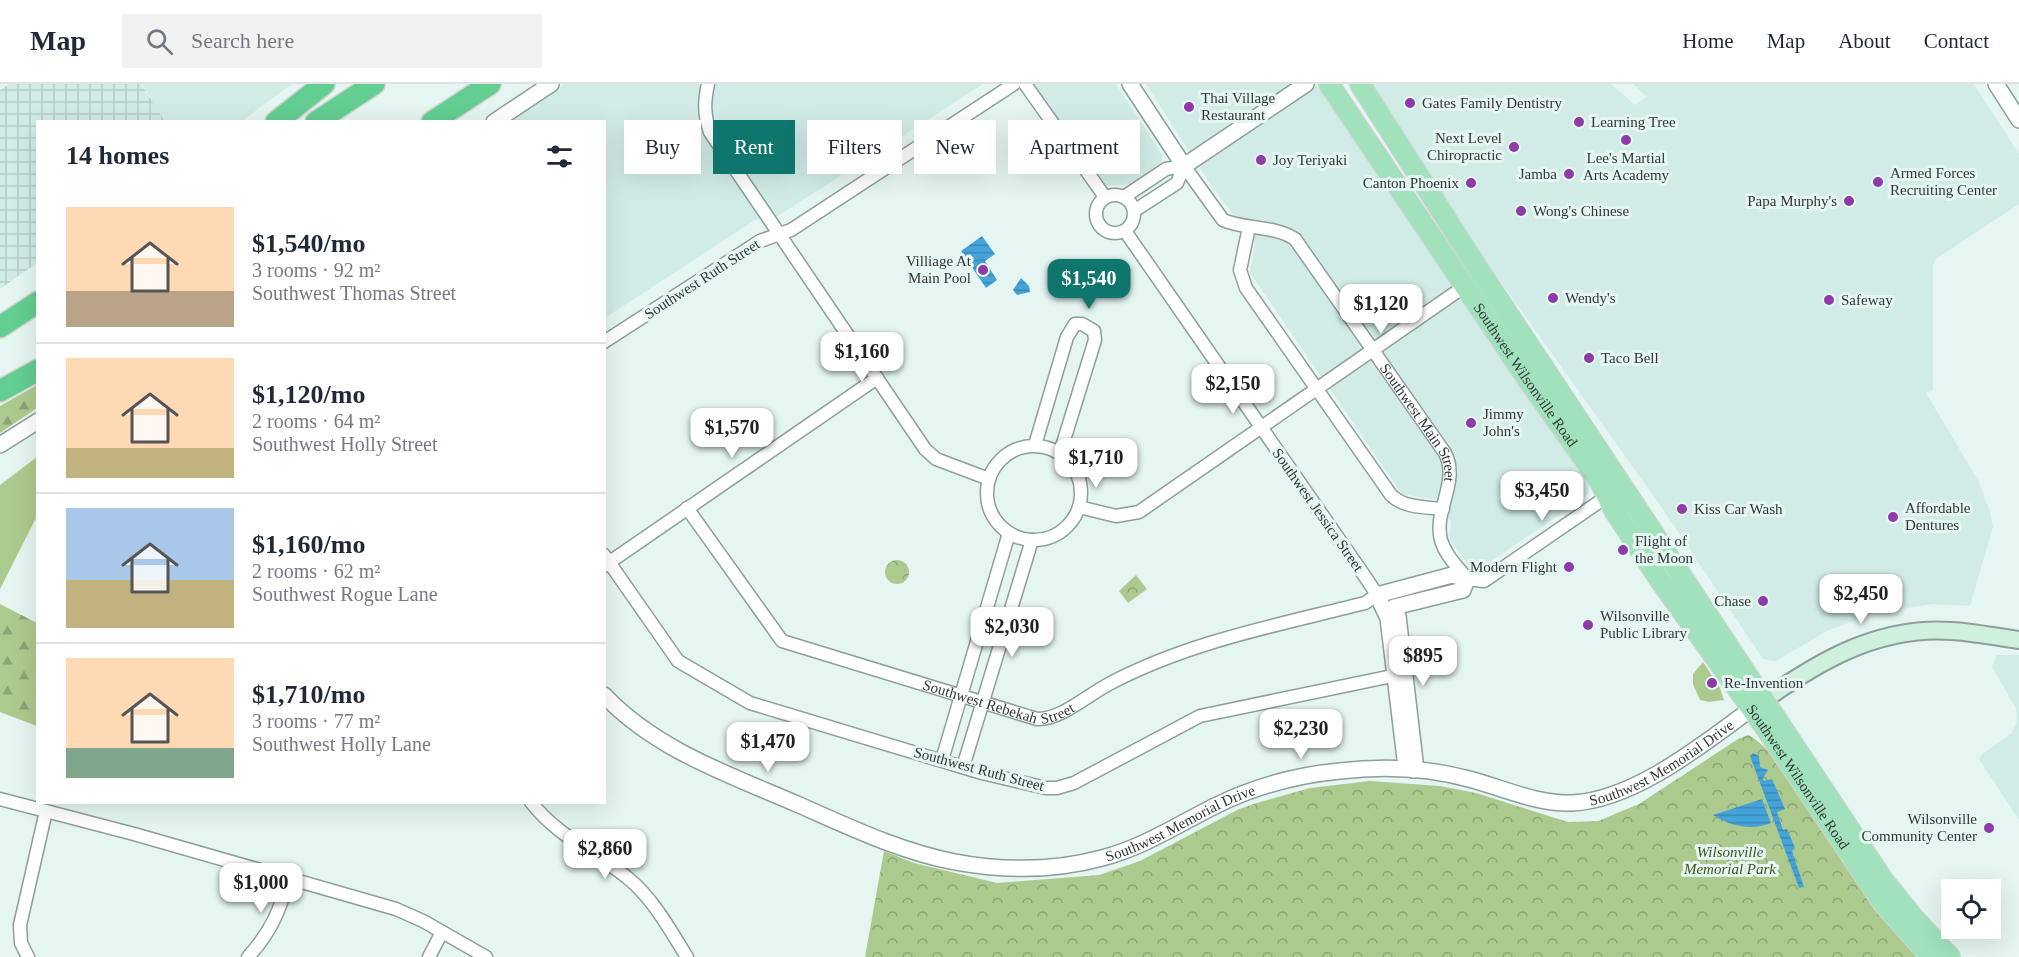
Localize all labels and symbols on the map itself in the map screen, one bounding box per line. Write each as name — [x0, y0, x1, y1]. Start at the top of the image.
place label: Thai Village Restaurant — [1201, 90, 1276, 123]
place label: Gates Family Dentistry — [1422, 95, 1562, 111]
marker: Gates Family Dentistry — [1403, 96, 1417, 110]
marker: Thai Village Restaurant — [1182, 100, 1196, 114]
place label: Learning Tree — [1591, 114, 1676, 130]
marker: Learning Tree — [1572, 115, 1586, 129]
place label: Next Level Chiropractic — [1427, 130, 1502, 163]
marker: Lee's Martial Arts Academy — [1619, 133, 1633, 147]
marker: Next Level Chiropractic — [1507, 140, 1521, 154]
place label: Lee's Martial Arts Academy — [1583, 150, 1670, 183]
place label: Joy Teriyaki — [1273, 152, 1347, 168]
marker: Joy Teriyaki — [1254, 153, 1268, 167]
place label: Armed Forces Recruiting Center — [1890, 165, 1997, 198]
place label: Jamba — [1519, 166, 1557, 182]
marker: Jamba — [1562, 167, 1576, 181]
place label: Canton Phoenix — [1363, 175, 1459, 191]
marker: Armed Forces Recruiting Center — [1871, 175, 1885, 189]
marker: Canton Phoenix — [1464, 176, 1478, 190]
place label: Papa Murphy's — [1747, 193, 1837, 209]
marker: Papa Murphy's — [1842, 194, 1856, 208]
place label: Wong's Chinese — [1533, 203, 1629, 219]
marker: Wong's Chinese — [1514, 204, 1528, 218]
street label: Southwest Ruth Street — [641, 235, 763, 322]
place label: Villiage At Main Pool — [906, 253, 972, 286]
pin: $1,540 — [1040, 259, 1138, 310]
marker: Villiage At Main Pool — [976, 263, 990, 277]
pin: $1,120 — [1332, 284, 1430, 335]
place label: Wendy's — [1565, 290, 1616, 306]
marker: Wendy's — [1546, 291, 1560, 305]
place label: Safeway — [1841, 292, 1893, 308]
marker: Safeway — [1822, 293, 1836, 307]
street label: Southwest Wilsonville Road — [1471, 300, 1581, 450]
pin: $1,160 — [813, 332, 911, 383]
place label: Taco Bell — [1601, 350, 1659, 366]
marker: Taco Bell — [1582, 351, 1596, 365]
street label: Southwest Main Street — [1377, 361, 1458, 484]
pin: $2,150 — [1184, 364, 1282, 415]
place label: Jimmy John's — [1483, 406, 1524, 439]
pin: $1,570 — [683, 408, 781, 459]
marker: Jimmy John's — [1464, 416, 1478, 430]
pin: $1,710 — [1047, 438, 1145, 489]
street label: Southwest Jessica Street — [1269, 445, 1367, 575]
pin: $3,450 — [1493, 471, 1591, 522]
place label: Affordable Dentures — [1905, 500, 1971, 533]
place label: Kiss Car Wash — [1694, 501, 1783, 517]
marker: Kiss Car Wash — [1675, 502, 1689, 516]
marker: Affordable Dentures — [1886, 510, 1900, 524]
place label: Flight of the Moon — [1635, 533, 1693, 566]
marker: Flight of the Moon — [1616, 543, 1630, 557]
place label: Modern Flight — [1470, 559, 1558, 575]
marker: Modern Flight — [1562, 560, 1576, 574]
pin: $2,450 — [1812, 574, 1910, 625]
place label: Chase — [1714, 593, 1751, 609]
marker: Chase — [1756, 594, 1770, 608]
pin: $2,030 — [963, 607, 1061, 658]
place label: Wilsonville Public Library — [1600, 608, 1688, 641]
marker: Wilsonville Public Library — [1581, 618, 1595, 632]
pin: $895 — [1387, 636, 1459, 687]
place label: Re-Invention — [1724, 675, 1804, 691]
marker: Re-Invention — [1705, 676, 1719, 690]
street label: Southwest Rebekah Street — [921, 677, 1078, 727]
street label: Southwest Wilsonville Road — [1743, 702, 1853, 853]
pin: $2,230 — [1252, 709, 1350, 760]
street label: Southwest Memorial Drive — [1588, 717, 1737, 809]
pin: $1,470 — [719, 722, 817, 773]
street label: Southwest Ruth Street — [912, 744, 1047, 794]
street label: Southwest Memorial Drive — [1104, 782, 1257, 865]
place label: Wilsonville Community Center — [1862, 811, 1977, 844]
marker: Wilsonville Community Center — [1982, 821, 1996, 835]
pin: $2,860 — [556, 829, 654, 880]
park label: Wilsonville Memorial Park — [1683, 844, 1776, 877]
pin: $1,000 — [212, 863, 310, 914]

